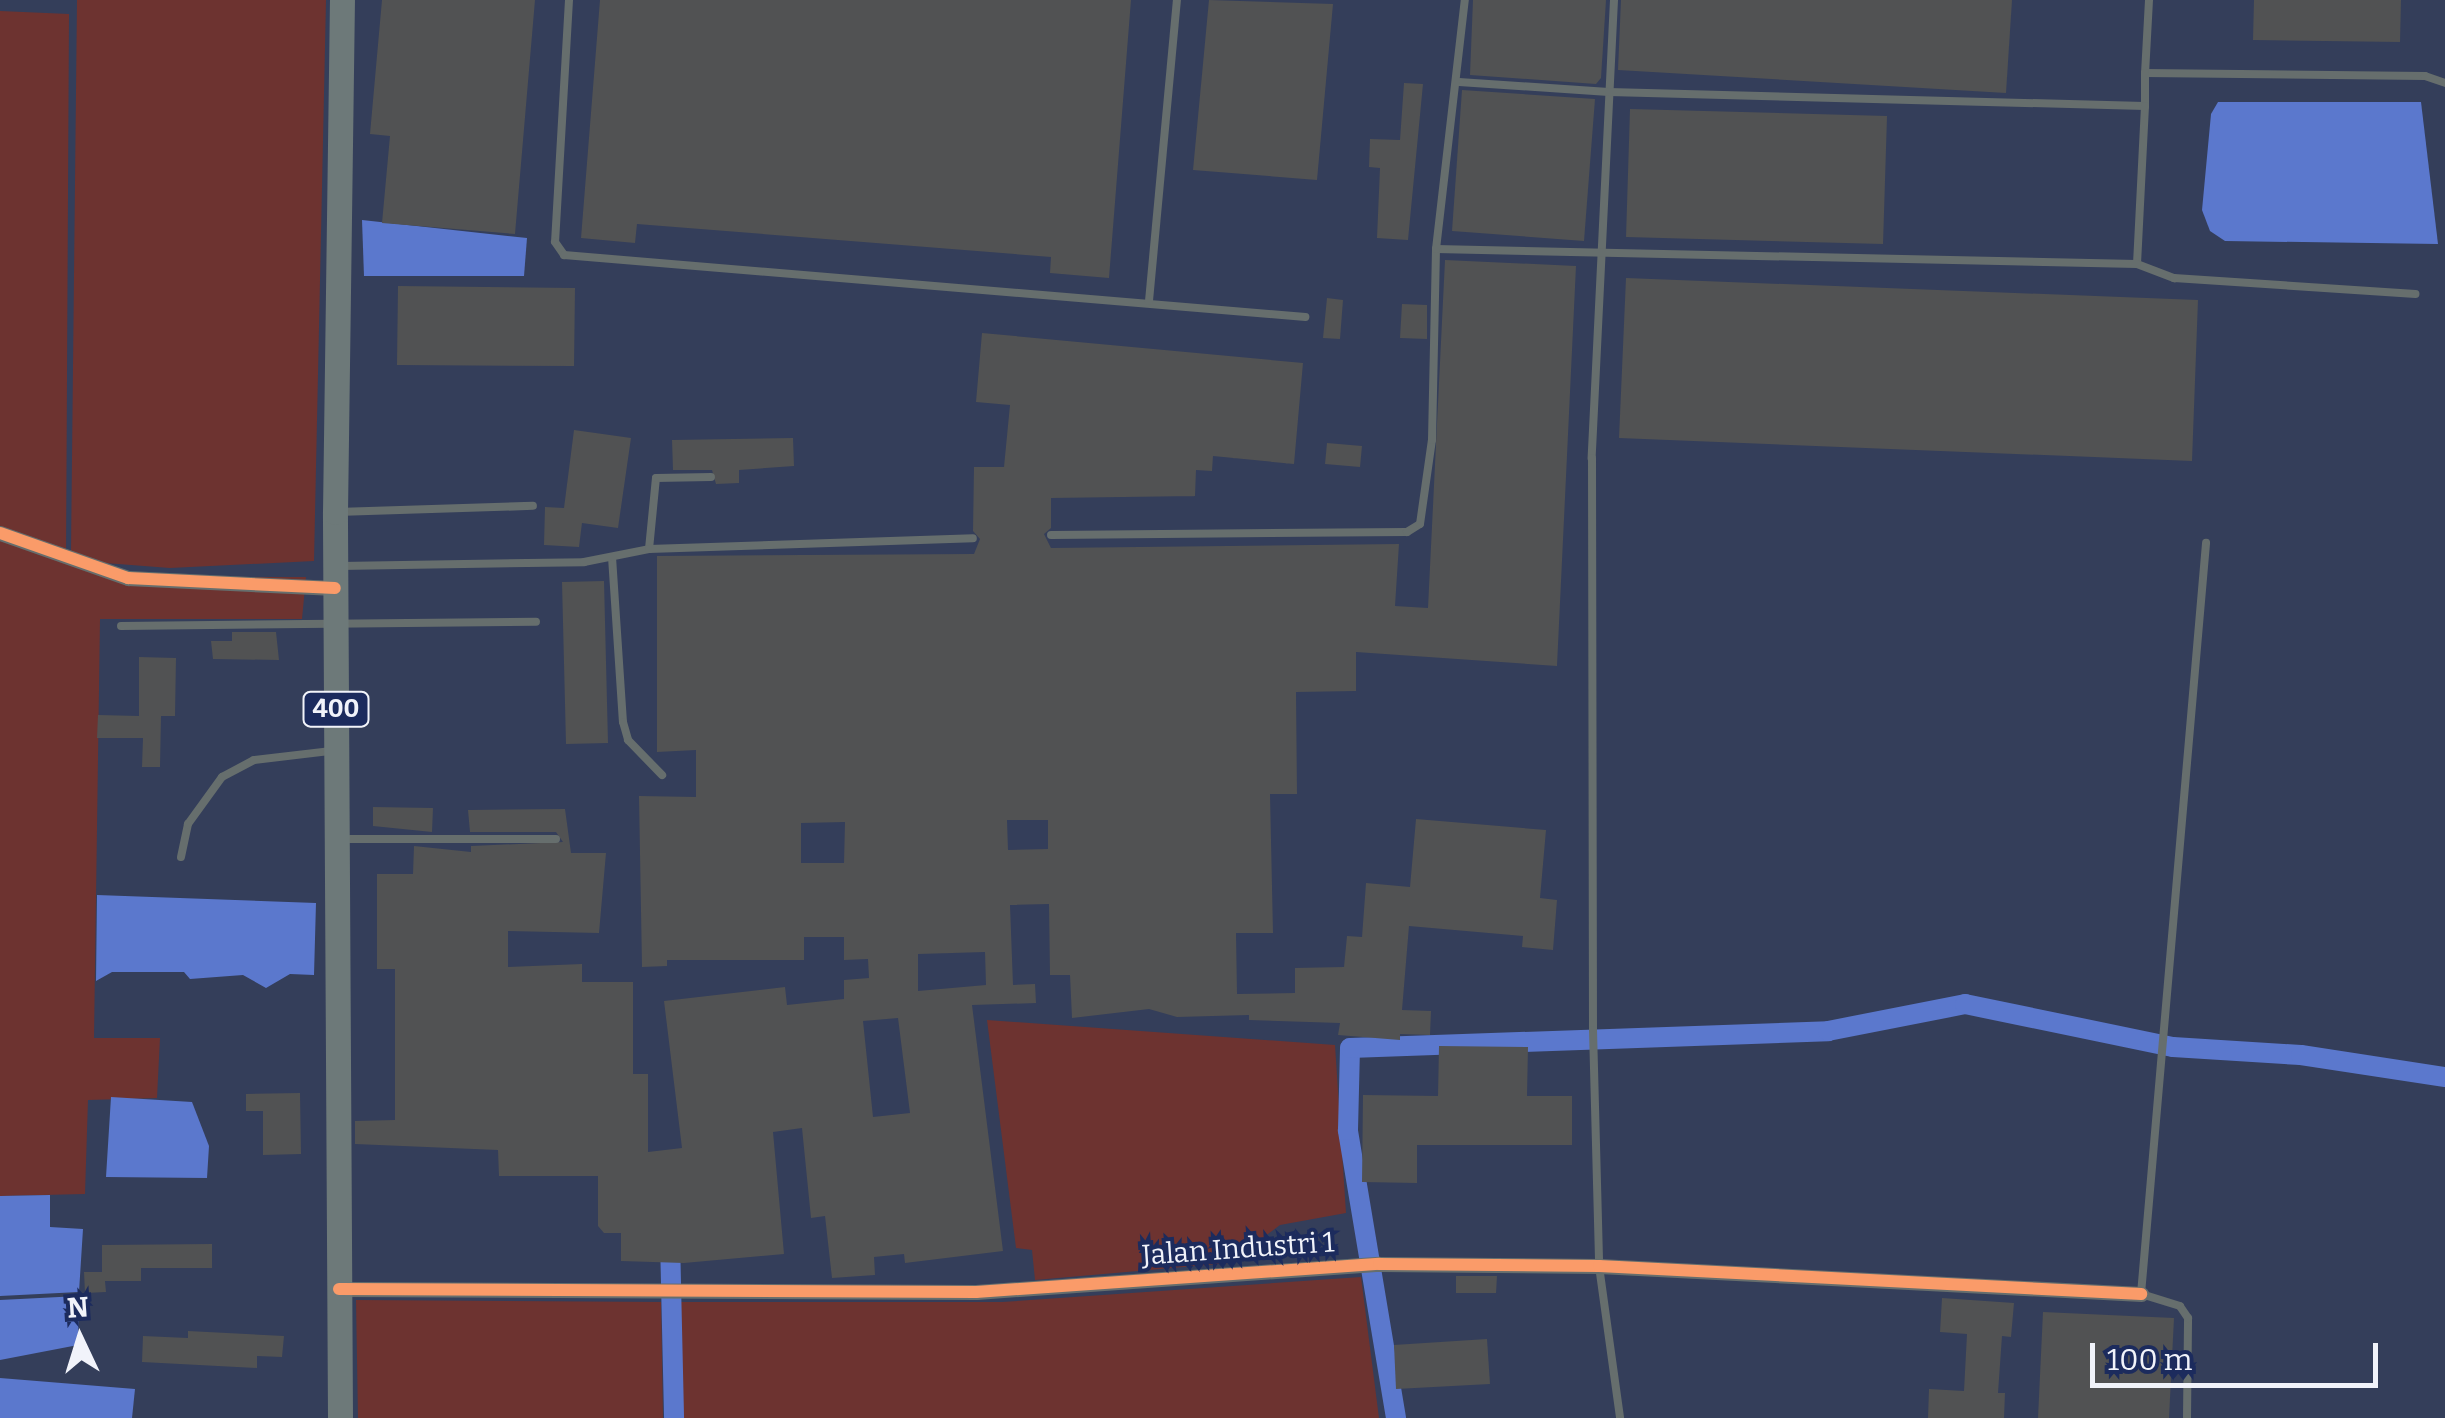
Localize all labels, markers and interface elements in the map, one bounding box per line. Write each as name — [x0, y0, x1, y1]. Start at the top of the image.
road number: 400 — [301, 689, 371, 729]
street label: Jalan Industri 1 — [1141, 1226, 1335, 1272]
north arrow — [30, 1288, 130, 1388]
text: N — [66, 1290, 90, 1325]
scale bar — [2095, 1323, 2382, 1385]
text: 100 m — [2107, 1342, 2192, 1378]

